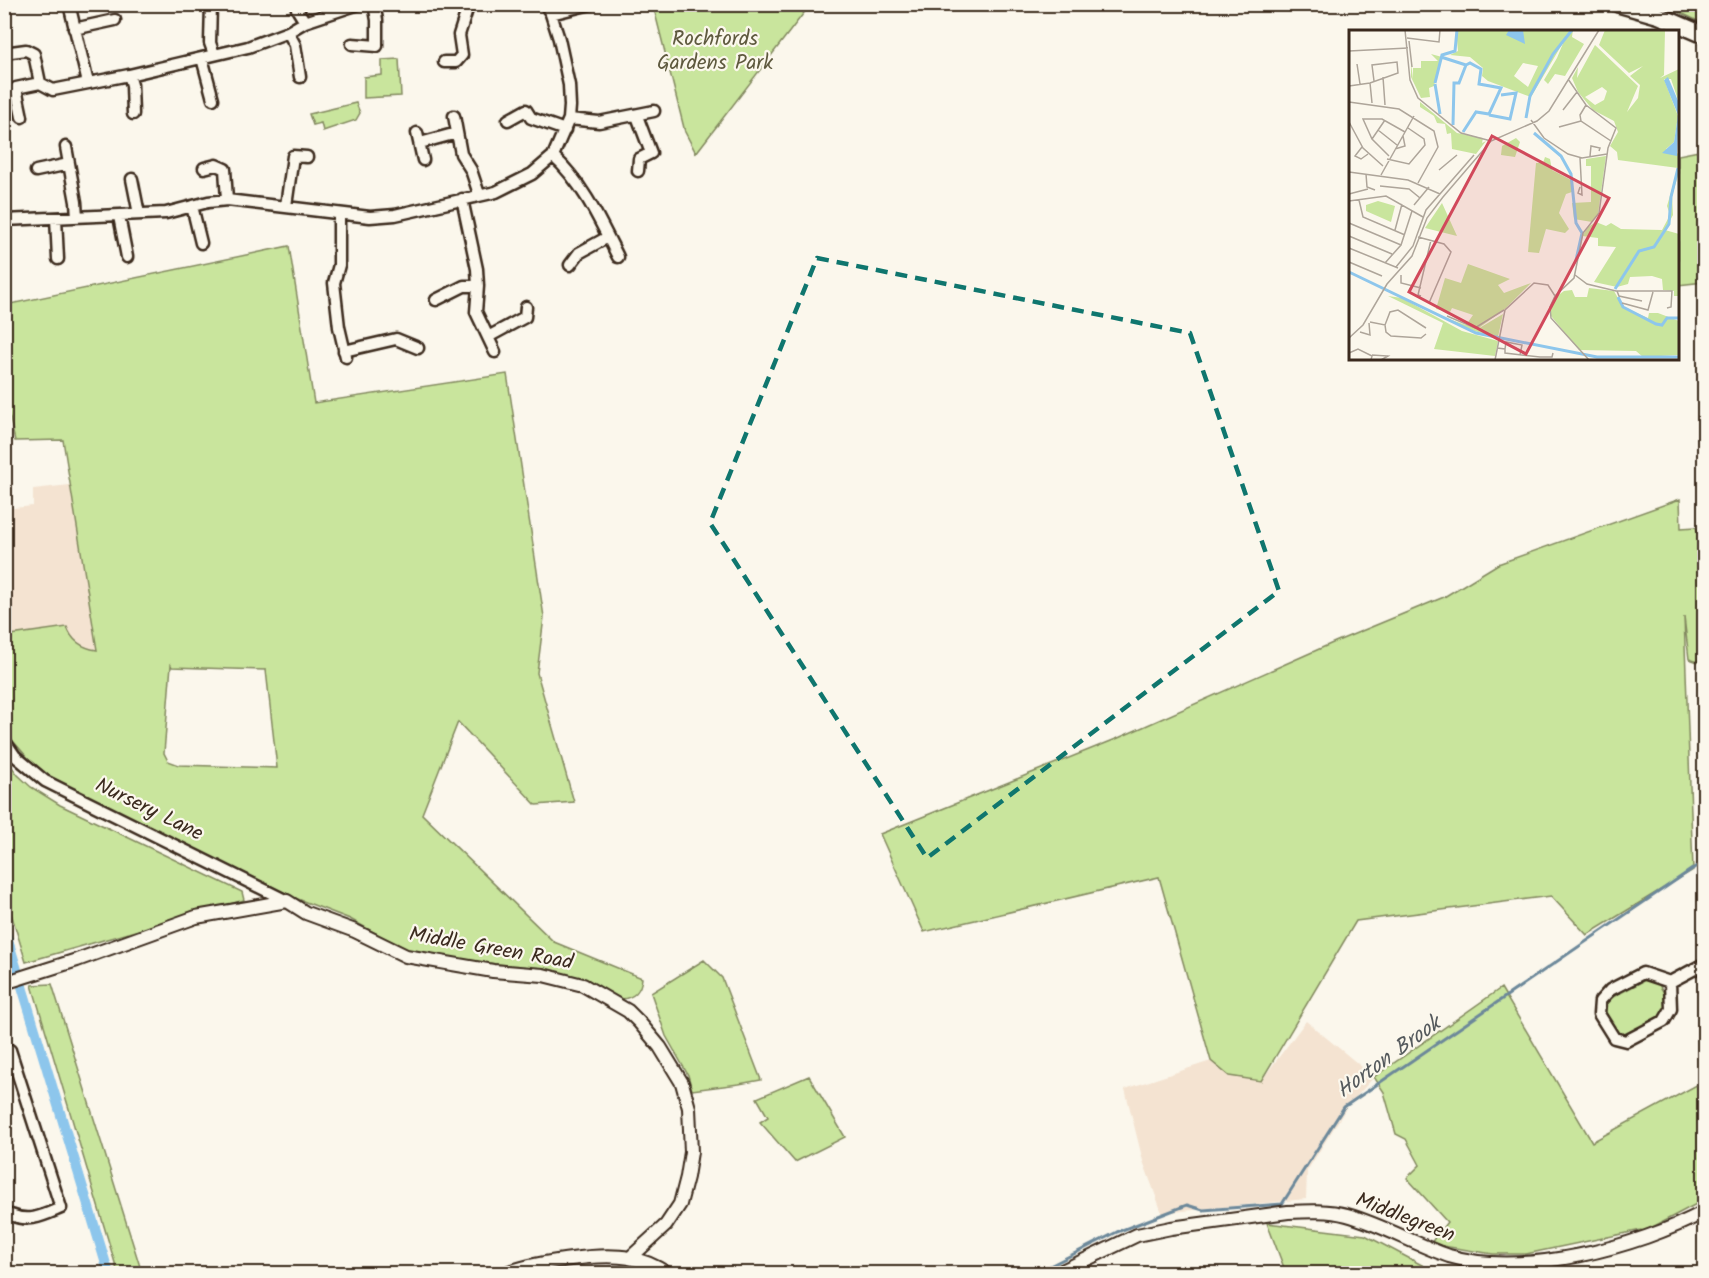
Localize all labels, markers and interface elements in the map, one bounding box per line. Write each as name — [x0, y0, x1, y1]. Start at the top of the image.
park label: Rochfords Gardens Park — [657, 23, 773, 80]
inset map — [1349, 30, 1679, 360]
street label: Nursery Lane — [89, 770, 209, 851]
street label: Middle Green Road — [406, 918, 576, 980]
water label: Horton Brook — [1329, 1006, 1452, 1108]
street label: Middlegreen — [1350, 1184, 1460, 1252]

